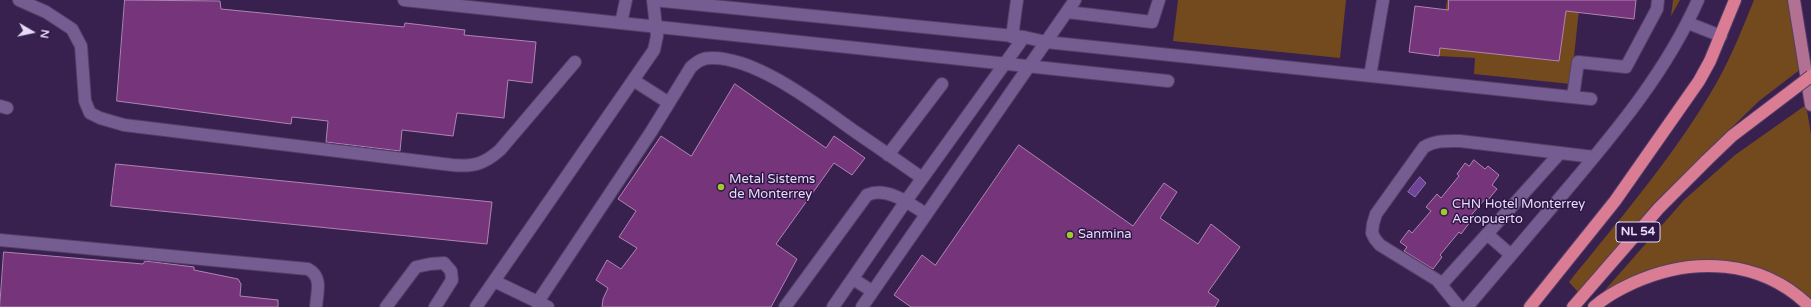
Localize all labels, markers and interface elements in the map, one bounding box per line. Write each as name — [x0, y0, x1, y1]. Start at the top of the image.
north arrow — [12, 12, 52, 52]
text: N — [37, 29, 51, 39]
place label: Metal Sistems de Monterrey — [729, 172, 815, 203]
marker: Metal Sistems de Monterrey — [716, 182, 726, 192]
place label: CHN Hotel Monterrey Aeropuerto — [1452, 197, 1585, 228]
marker: CHN Hotel Monterrey Aeropuerto — [1439, 207, 1449, 217]
road number: NL 54 — [1616, 222, 1660, 242]
place label: Sanmina — [1078, 227, 1132, 243]
marker: Sanmina — [1065, 230, 1075, 240]

